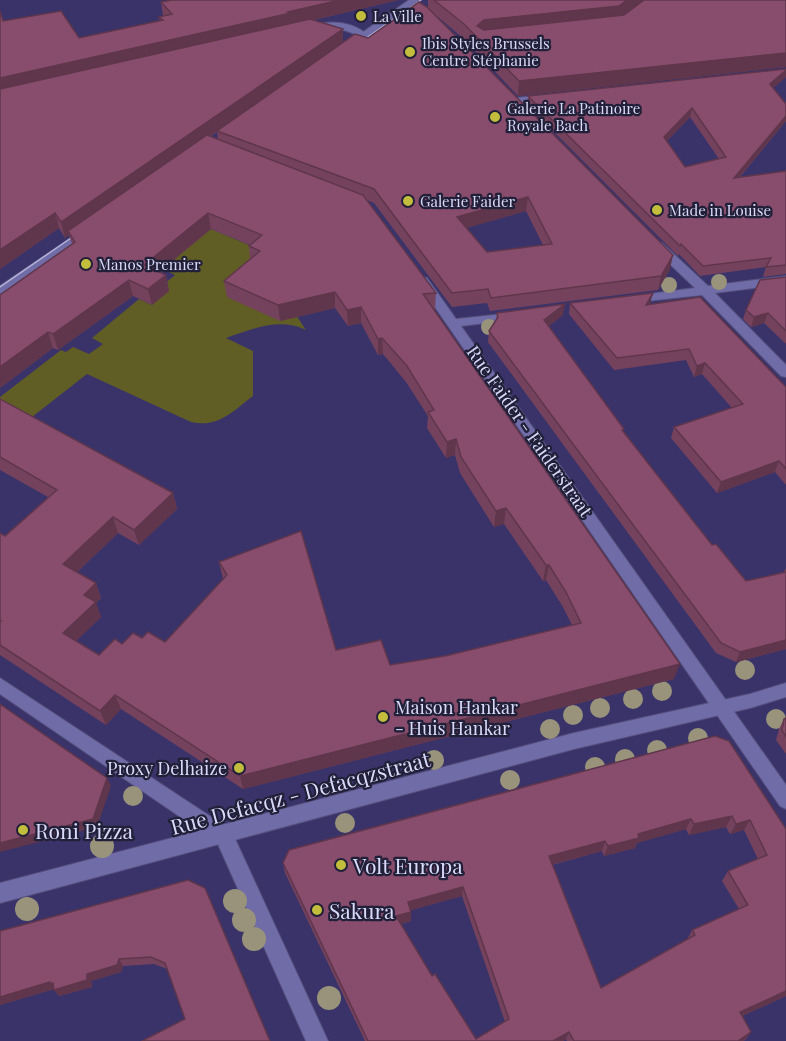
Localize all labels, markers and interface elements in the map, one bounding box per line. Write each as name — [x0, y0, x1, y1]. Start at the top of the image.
place label: La Ville — [373, 6, 422, 26]
marker: La Ville — [354, 9, 368, 23]
place label: Ibis Styles Brussels Centre Stéphanie — [422, 33, 550, 70]
marker: Ibis Styles Brussels Centre Stéphanie — [403, 45, 417, 59]
place label: Galerie La Patinoire Royale Bach — [507, 98, 640, 135]
marker: Galerie La Patinoire Royale Bach — [488, 110, 502, 124]
place label: Galerie Faider — [420, 191, 516, 211]
marker: Galerie Faider — [401, 194, 415, 208]
place label: Made in Louise — [669, 200, 771, 220]
marker: Made in Louise — [650, 203, 664, 217]
place label: Manos Premier — [98, 254, 201, 274]
marker: Manos Premier — [79, 257, 93, 271]
street label: Rue Faider - Faiderstraat — [462, 341, 599, 522]
place label: Maison Hankar - Huis Hankar — [395, 695, 518, 740]
marker: Maison Hankar - Huis Hankar — [376, 710, 390, 724]
street label: Rue Defacqz - Defacqzstraat — [167, 744, 433, 840]
place label: Proxy Delhaize — [107, 756, 227, 780]
marker: Proxy Delhaize — [232, 761, 246, 775]
place label: Roni Pizza — [35, 816, 133, 844]
marker: Roni Pizza — [16, 823, 30, 837]
place label: Volt Europa — [352, 851, 463, 879]
marker: Volt Europa — [334, 858, 348, 872]
place label: Sakura — [329, 896, 395, 924]
marker: Sakura — [310, 903, 324, 917]

